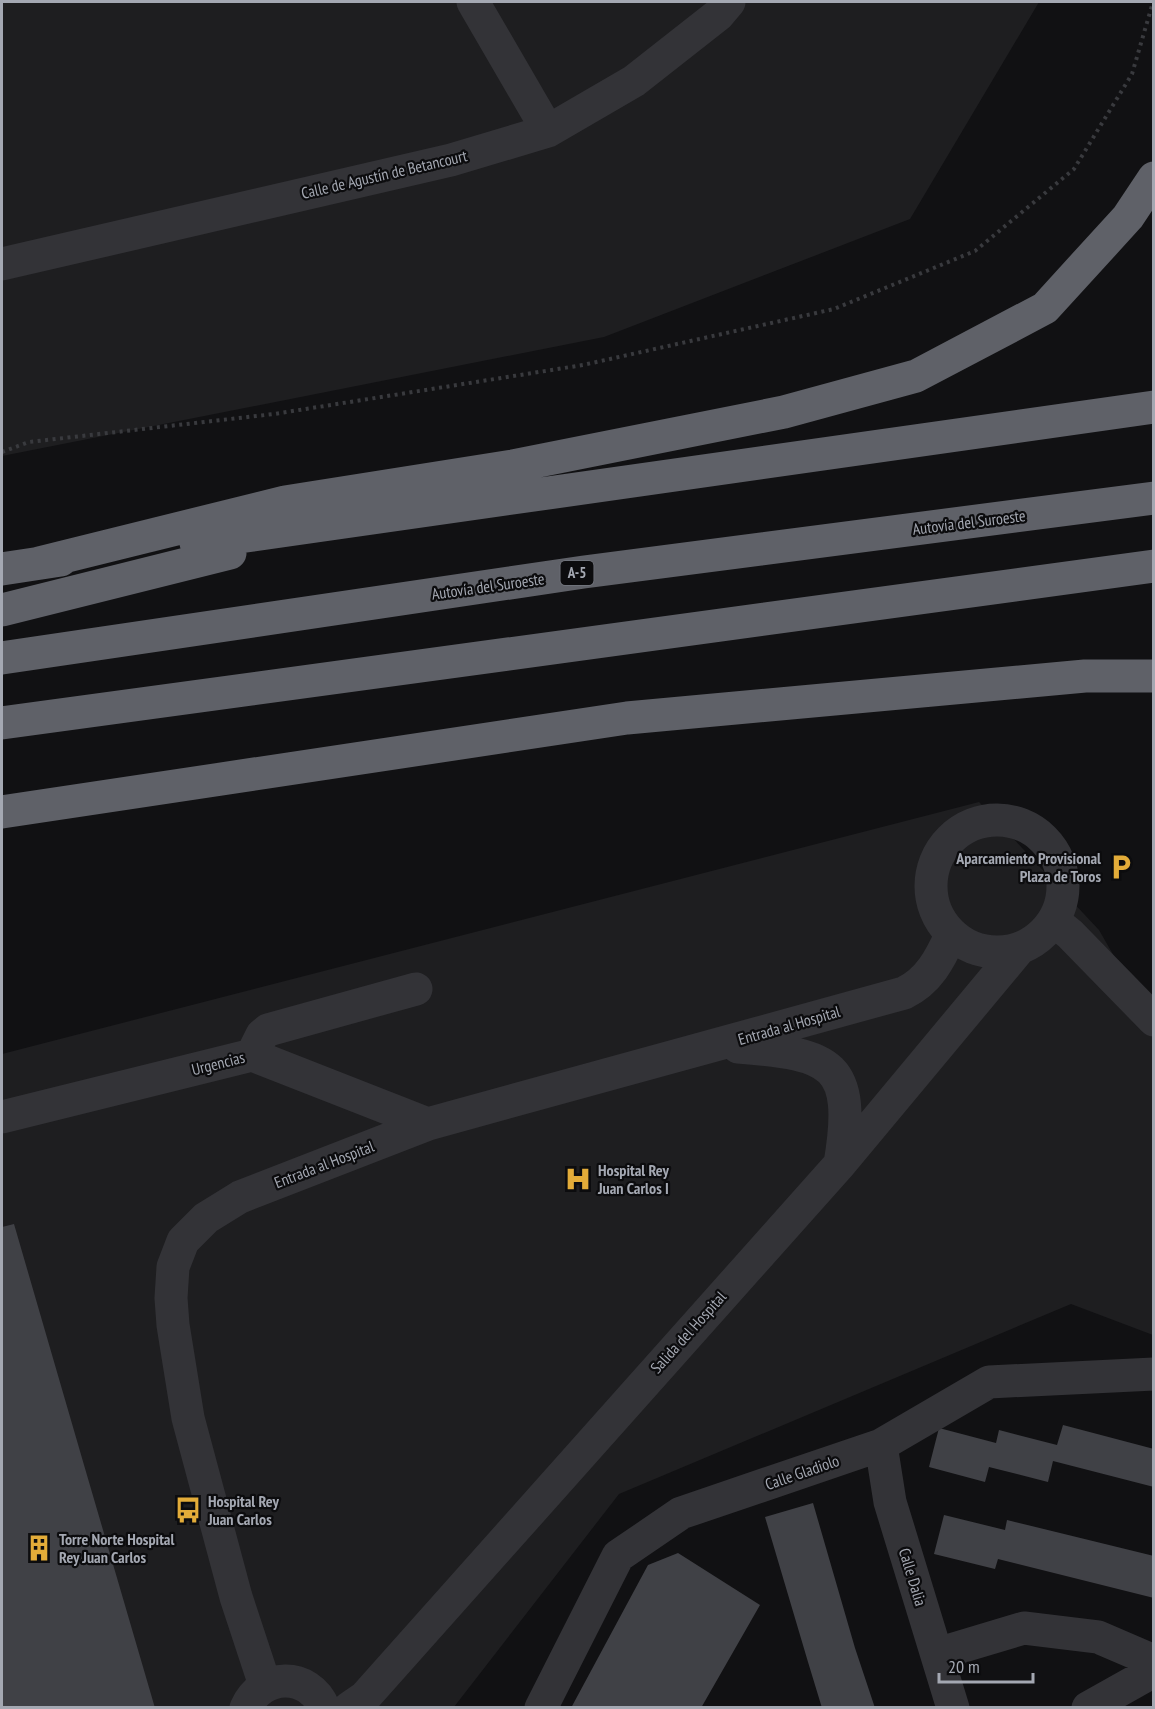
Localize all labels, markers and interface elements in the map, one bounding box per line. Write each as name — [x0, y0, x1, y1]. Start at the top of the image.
street label: Calle de Agustín de Betancourt — [299, 145, 470, 203]
street label: Autovía del Suroeste — [911, 505, 1027, 539]
road number: A-5 — [560, 561, 594, 585]
street label: Autovía del Suroeste — [430, 568, 546, 604]
place label: Aparcamiento Provisional Plaza de Toros — [955, 848, 1101, 886]
parking icon: Aparcamiento Provisional Plaza de Toros — [1106, 852, 1136, 882]
street label: Entrada al Hospital — [736, 1001, 843, 1049]
street label: Urgencias — [189, 1047, 247, 1079]
street label: Entrada al Hospital — [271, 1136, 377, 1192]
place label: Hospital Rey Juan Carlos I — [597, 1160, 670, 1198]
hospital icon: Hospital Rey Juan Carlos I — [563, 1164, 593, 1194]
street label: Salida del Hospital — [646, 1287, 730, 1377]
street label: Calle Gladiolo — [762, 1450, 842, 1494]
place label: Hospital Rey Juan Carlos — [207, 1491, 280, 1529]
bus stop icon: Hospital Rey Juan Carlos — [173, 1495, 203, 1525]
place label: Torre Norte Hospital Rey Juan Carlos — [59, 1529, 174, 1567]
building icon: Torre Norte Hospital Rey Juan Carlos — [24, 1533, 54, 1563]
street label: Calle Dalia — [895, 1546, 931, 1608]
scale bar — [939, 1646, 1034, 1684]
text: 20 m — [948, 1655, 980, 1678]

